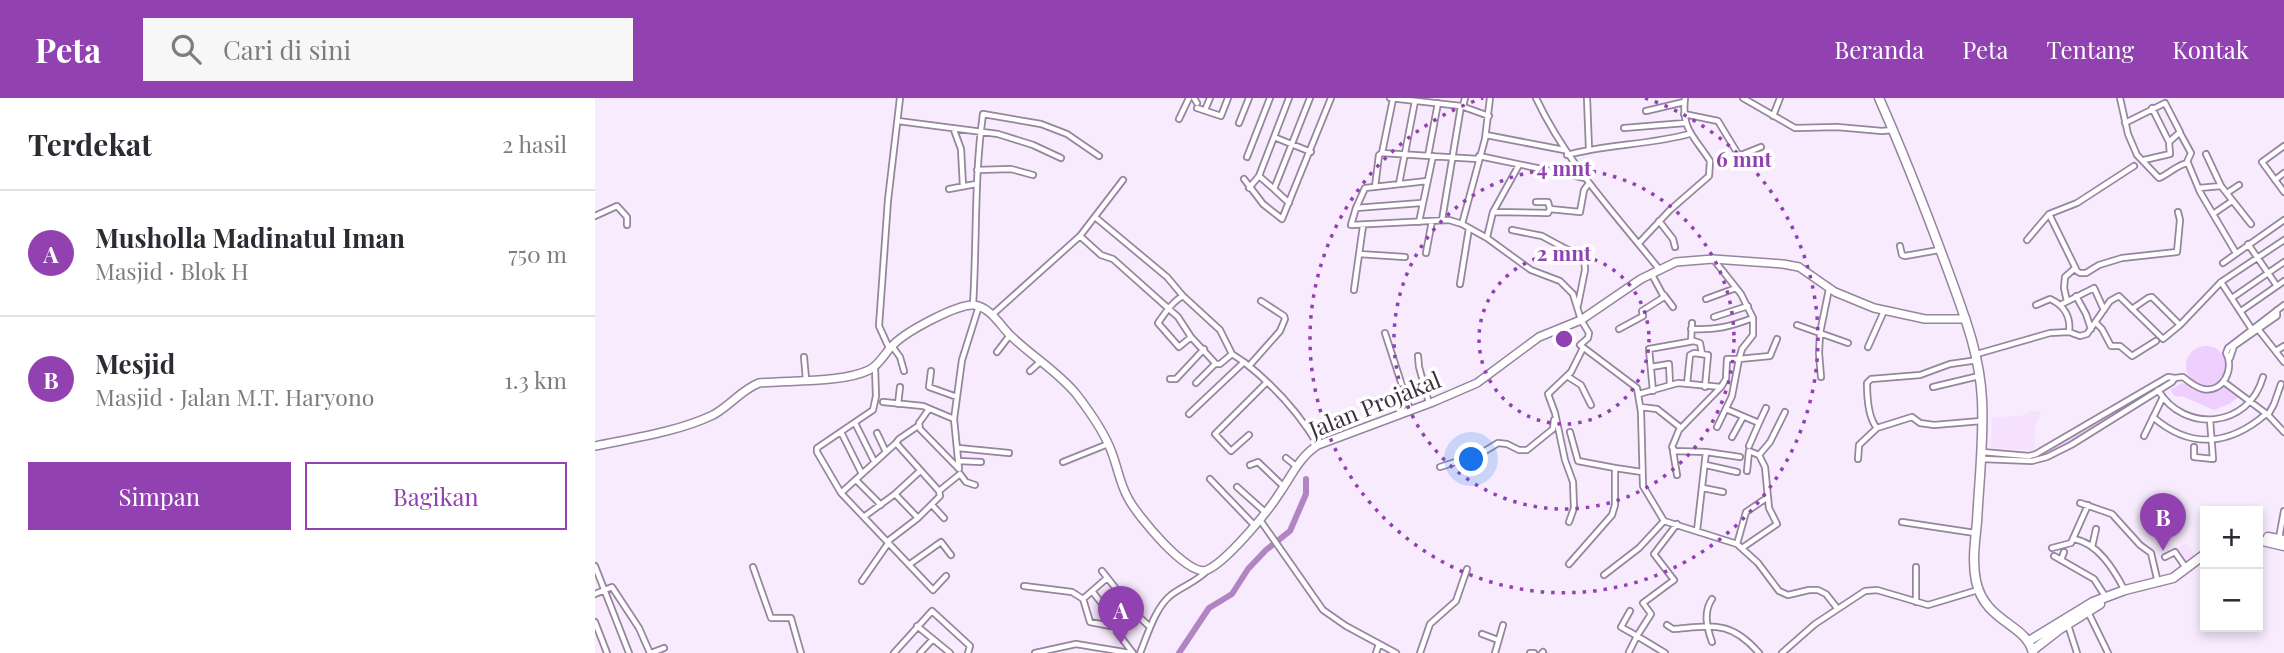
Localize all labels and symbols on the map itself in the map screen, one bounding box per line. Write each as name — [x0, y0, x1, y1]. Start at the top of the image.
text: 6 mnt — [1716, 144, 1773, 172]
text: 4 mnt — [1536, 153, 1592, 181]
text: 2 mnt — [1537, 238, 1592, 266]
centre of rings — [1552, 327, 1576, 351]
street label: Jalan Projakal — [1303, 363, 1445, 445]
your location — [1454, 442, 1488, 476]
pin: B — [2140, 493, 2186, 551]
pin: A — [1098, 586, 1144, 644]

